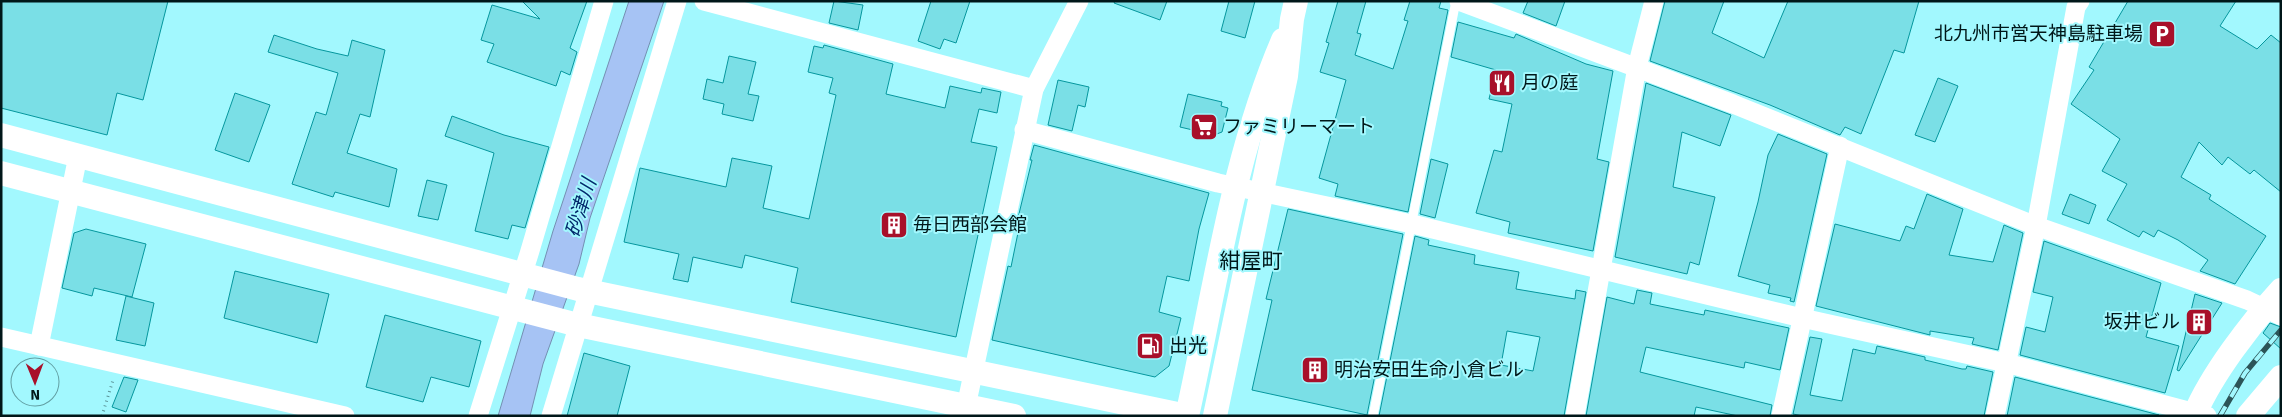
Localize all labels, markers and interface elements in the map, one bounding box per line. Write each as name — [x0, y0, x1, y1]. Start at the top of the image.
parking icon: 北九州市営天神島駐車場 — [2147, 19, 2177, 49]
place label: 北九州市営天神島駐車場 — [1934, 22, 2143, 46]
restaurant icon: 月の庭 — [1487, 68, 1517, 98]
place label: 月の庭 — [1521, 71, 1578, 95]
supermarket icon: ファミリーマート — [1189, 112, 1219, 142]
place label: ファミリーマート — [1223, 115, 1375, 139]
water label: 砂津川 — [560, 174, 602, 240]
building icon: 毎日西部会館 — [879, 210, 909, 240]
place label: 毎日西部会館 — [913, 213, 1027, 237]
district label: 紺屋町 — [1220, 248, 1283, 274]
building icon: 坂井ビル — [2184, 307, 2214, 337]
place label: 坂井ビル — [2104, 310, 2180, 334]
fuel station icon: 出光 — [1135, 331, 1165, 361]
place label: 出光 — [1169, 334, 1207, 358]
building icon: 明治安田生命小倉ビル — [1300, 355, 1330, 385]
north arrow — [10, 357, 60, 407]
place label: 明治安田生命小倉ビル — [1334, 358, 1524, 382]
text: N — [30, 386, 40, 403]

